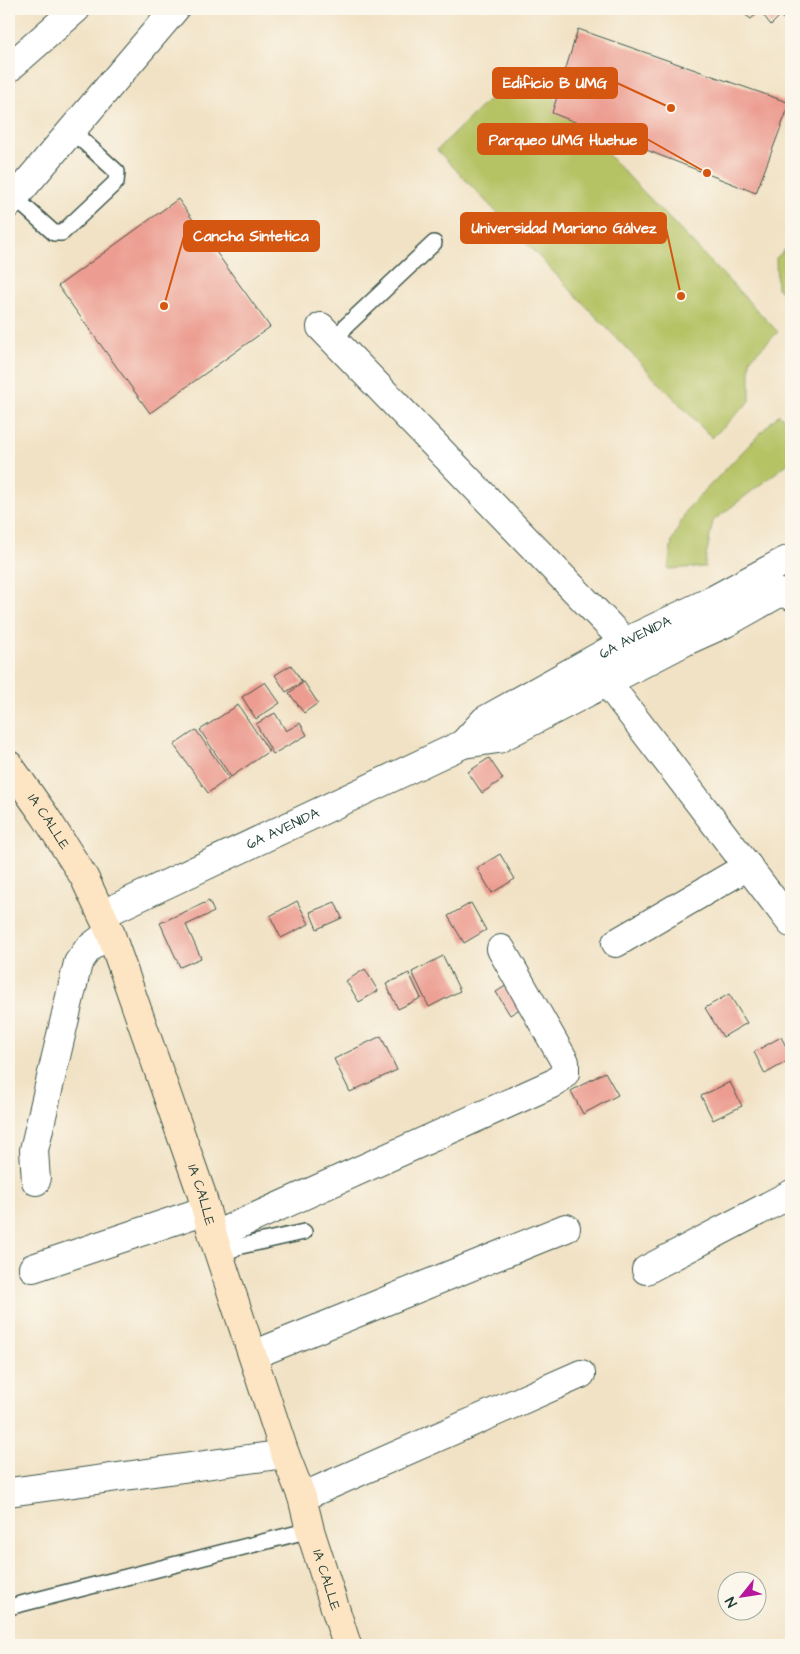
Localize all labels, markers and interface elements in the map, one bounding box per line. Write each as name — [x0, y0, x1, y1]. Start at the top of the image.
callout: Edificio B UMG — [493, 68, 617, 98]
text: Edificio B UMG — [503, 73, 608, 94]
callout: Parqueo UMG Huehue — [478, 124, 647, 154]
text: Parqueo UMG Huehue — [489, 130, 637, 151]
callout: Universidad Mariano Gálvez — [461, 213, 666, 243]
text: Universidad Mariano Gálvez — [471, 218, 657, 239]
callout: Cancha Sintetica — [184, 221, 319, 251]
text: Cancha Sintetica — [193, 226, 309, 247]
street label: 6A AVENIDA — [596, 611, 675, 664]
street label: 1A CALLE — [22, 790, 74, 854]
street label: 6A AVENIDA — [243, 803, 323, 855]
street label: 1A CALLE — [182, 1162, 220, 1228]
street label: 1A CALLE — [307, 1547, 345, 1614]
north arrow — [718, 1572, 768, 1622]
text: N — [721, 1593, 742, 1611]

